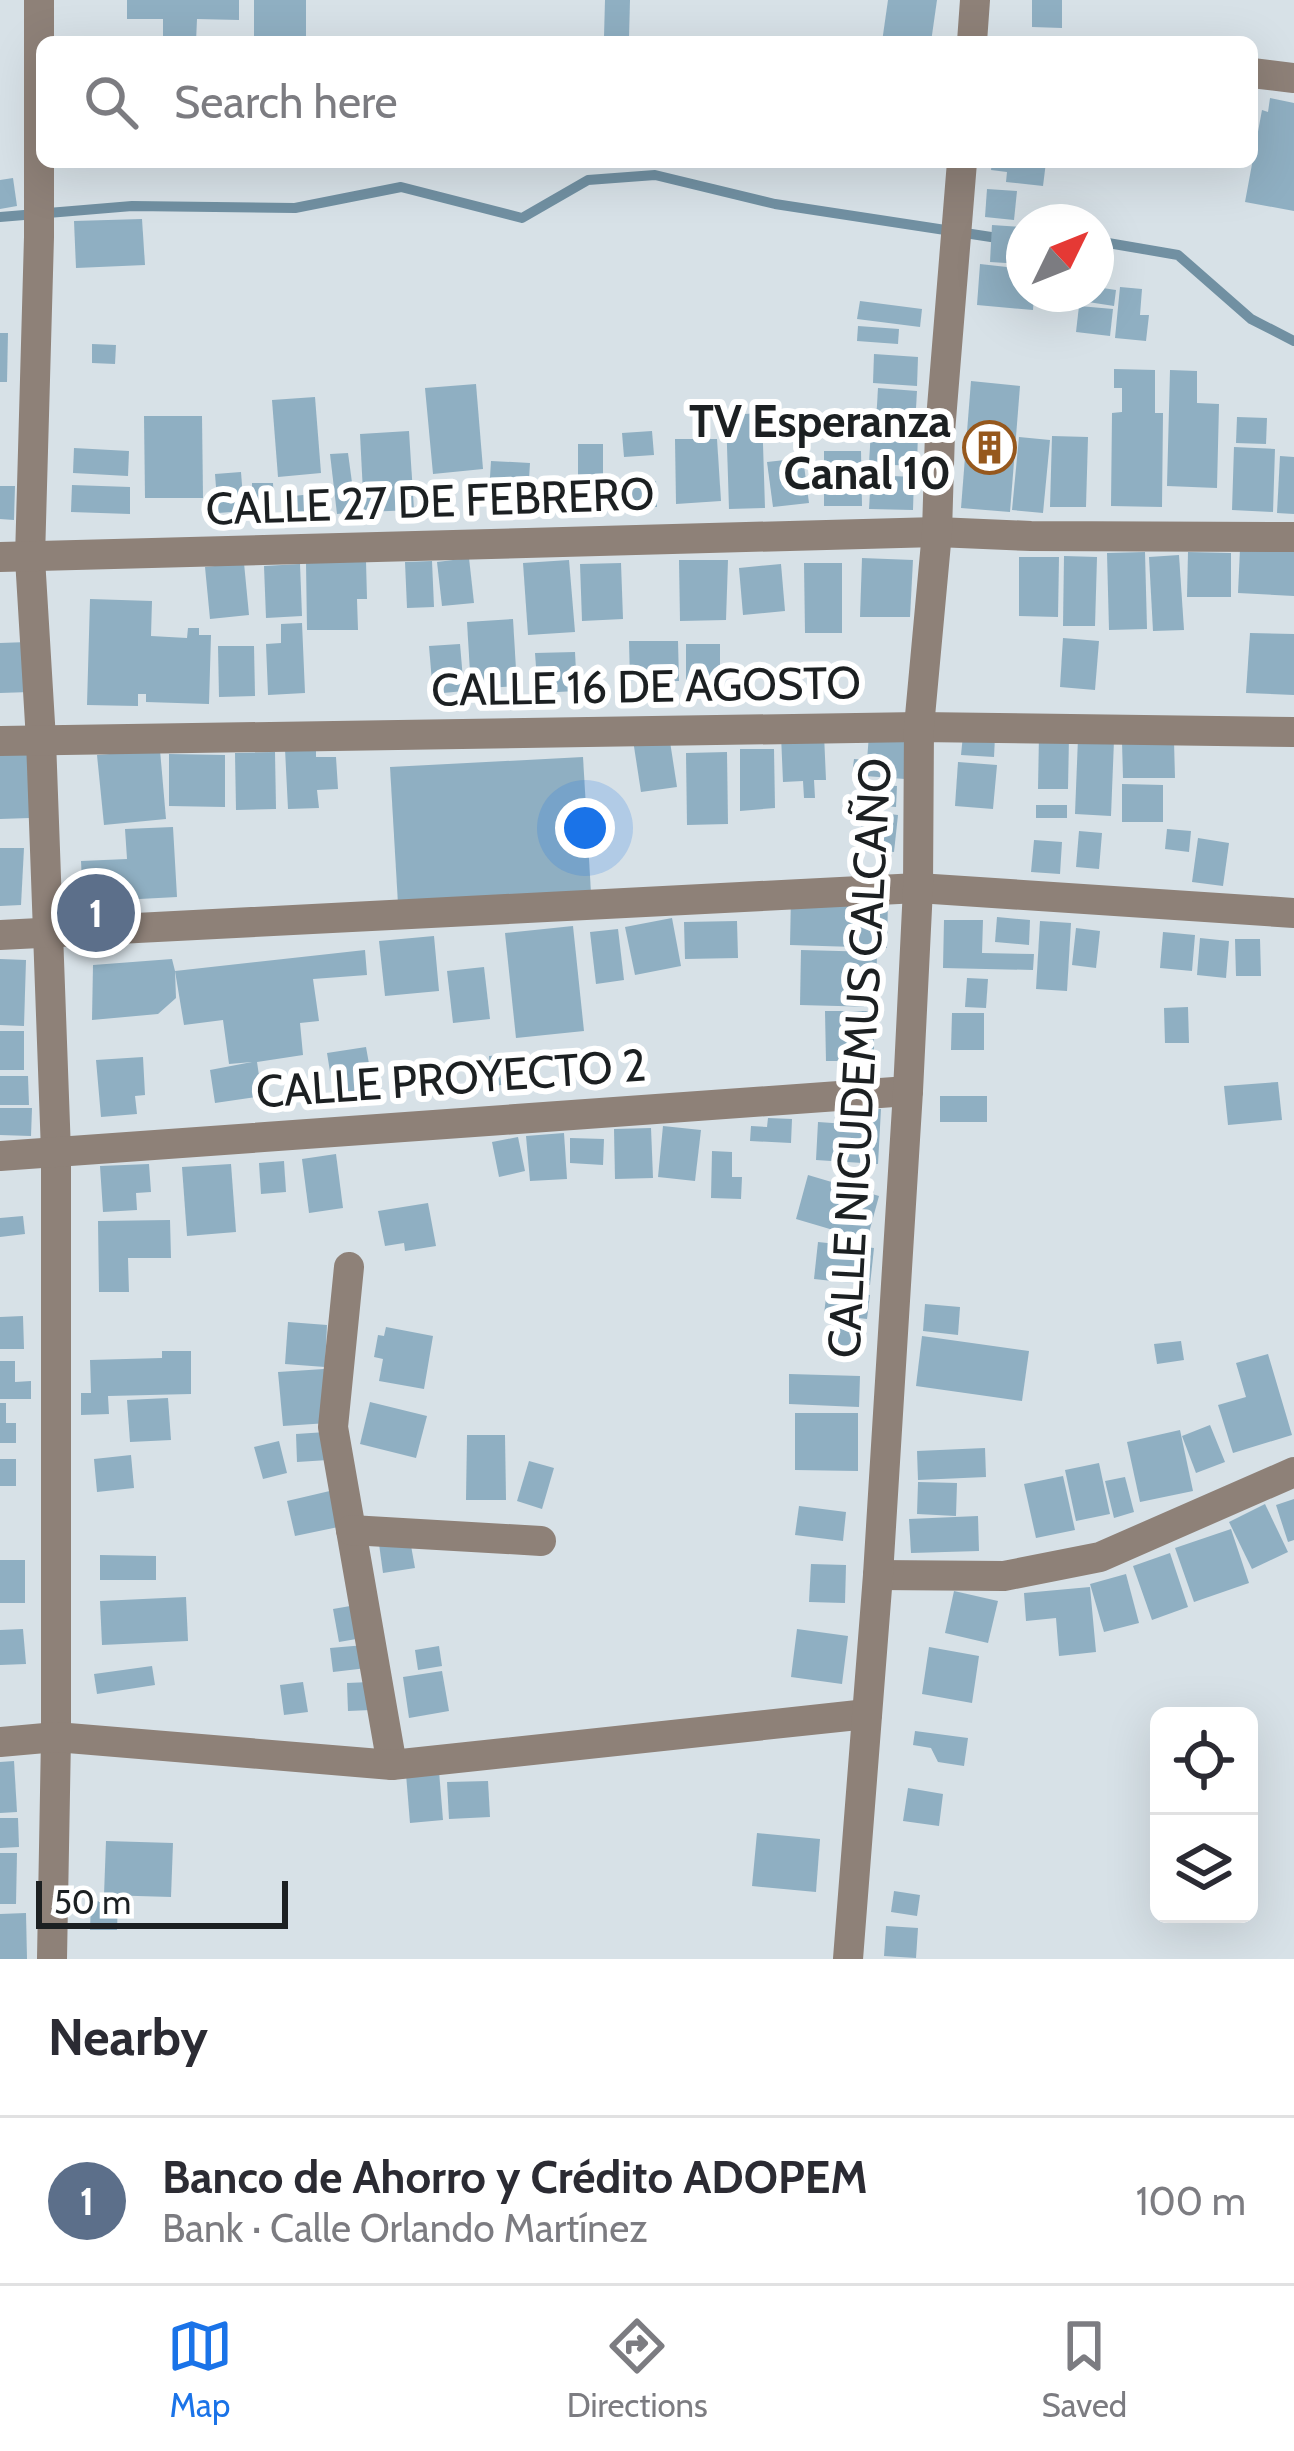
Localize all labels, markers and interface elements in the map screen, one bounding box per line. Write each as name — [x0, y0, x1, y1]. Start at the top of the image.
search box — [36, 36, 1258, 168]
icon: search — [78, 69, 144, 135]
text: Search here — [174, 75, 398, 129]
north arrow — [1006, 204, 1114, 312]
place label: TV Esperanza Canal 10 — [689, 394, 951, 500]
building icon: TV Esperanza Canal 10 — [962, 419, 1018, 475]
street label: CALLE 27 DE FEBRERO — [205, 466, 655, 536]
street label: CALLE 16 DE AGOSTO — [431, 655, 861, 717]
street label: CALLE NICUDEMUS CALCAÑO — [816, 757, 902, 1359]
your location — [555, 798, 615, 858]
pin: 1 — [57, 868, 135, 958]
street label: CALLE PROYECTO 2 — [254, 1037, 648, 1119]
map controls — [1150, 1707, 1258, 1923]
button: locate — [1150, 1707, 1258, 1815]
button: layers — [1150, 1815, 1258, 1923]
scale bar — [36, 1875, 288, 1928]
text: 50 m — [54, 1882, 131, 1922]
text: Nearby — [48, 2006, 208, 2068]
text: Banco de Ahorro y Crédito ADOPEM — [162, 2150, 868, 2204]
text: 1 — [80, 2177, 94, 2225]
text: 100 m — [1136, 2177, 1246, 2225]
text: Bank · Calle Orlando Martínez — [162, 2204, 648, 2252]
tab: Map — [167, 2313, 233, 2425]
tab: Directions — [567, 2313, 708, 2425]
tab: Saved — [1041, 2313, 1127, 2425]

